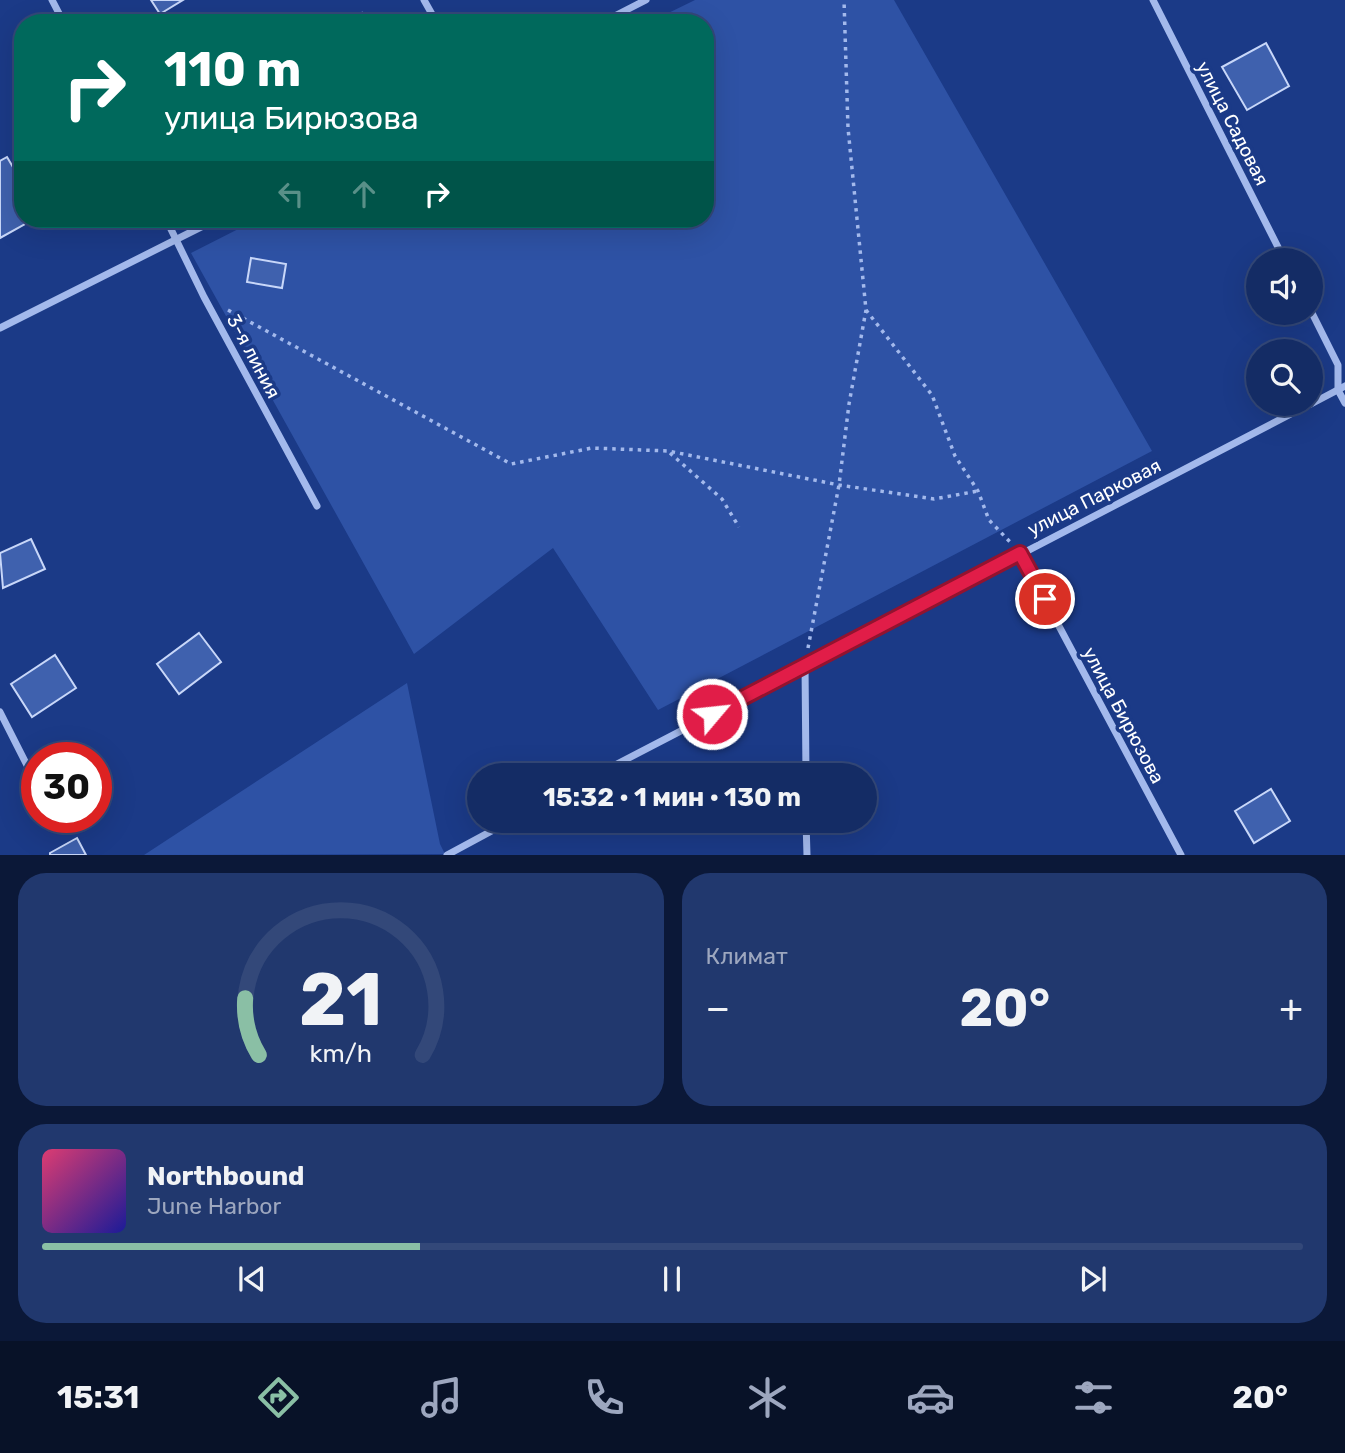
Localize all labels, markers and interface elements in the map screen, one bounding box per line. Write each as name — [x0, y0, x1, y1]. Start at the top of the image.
text: 110 m — [164, 40, 301, 98]
icon: right — [49, 42, 140, 133]
street label: улица Садовая — [1191, 57, 1274, 189]
text: улица Бирюзова — [164, 99, 419, 137]
icon: left — [272, 175, 310, 213]
icon: ahead — [345, 175, 383, 213]
icon: right — [418, 175, 456, 213]
map controls — [1246, 248, 1323, 416]
button: sound — [1246, 248, 1323, 325]
street label: 3-я линия — [222, 310, 285, 402]
button: search — [1246, 339, 1323, 416]
street label: улица Парковая — [1024, 454, 1165, 541]
pin — [1015, 569, 1075, 629]
icon: arrive — [1026, 580, 1064, 618]
street label: улица Бирюзова — [1078, 643, 1169, 787]
position arrow — [675, 677, 749, 751]
speed limit sign: 30 — [21, 742, 112, 833]
text: 15:32 · 1 мин · 130 m — [543, 782, 801, 813]
text: Климат — [706, 942, 788, 970]
text: 21 — [299, 958, 383, 1044]
text: 20° — [959, 977, 1050, 1039]
text: − — [706, 985, 730, 1031]
text: + — [1279, 985, 1303, 1031]
text: km/h — [310, 1039, 372, 1068]
text: Northbound — [147, 1161, 305, 1192]
text: June Harbor — [147, 1192, 281, 1220]
icon: previous — [233, 1260, 271, 1298]
icon: pause — [653, 1260, 691, 1298]
icon: next — [1074, 1260, 1112, 1298]
icon: directions — [254, 1373, 303, 1422]
icon: music — [417, 1373, 466, 1422]
icon: phone — [580, 1373, 629, 1422]
icon: climate — [743, 1373, 792, 1422]
icon: car — [906, 1373, 955, 1422]
icon: filters — [1069, 1373, 1118, 1422]
text: 15:31 — [57, 1378, 140, 1416]
text: 20° — [1232, 1378, 1288, 1416]

